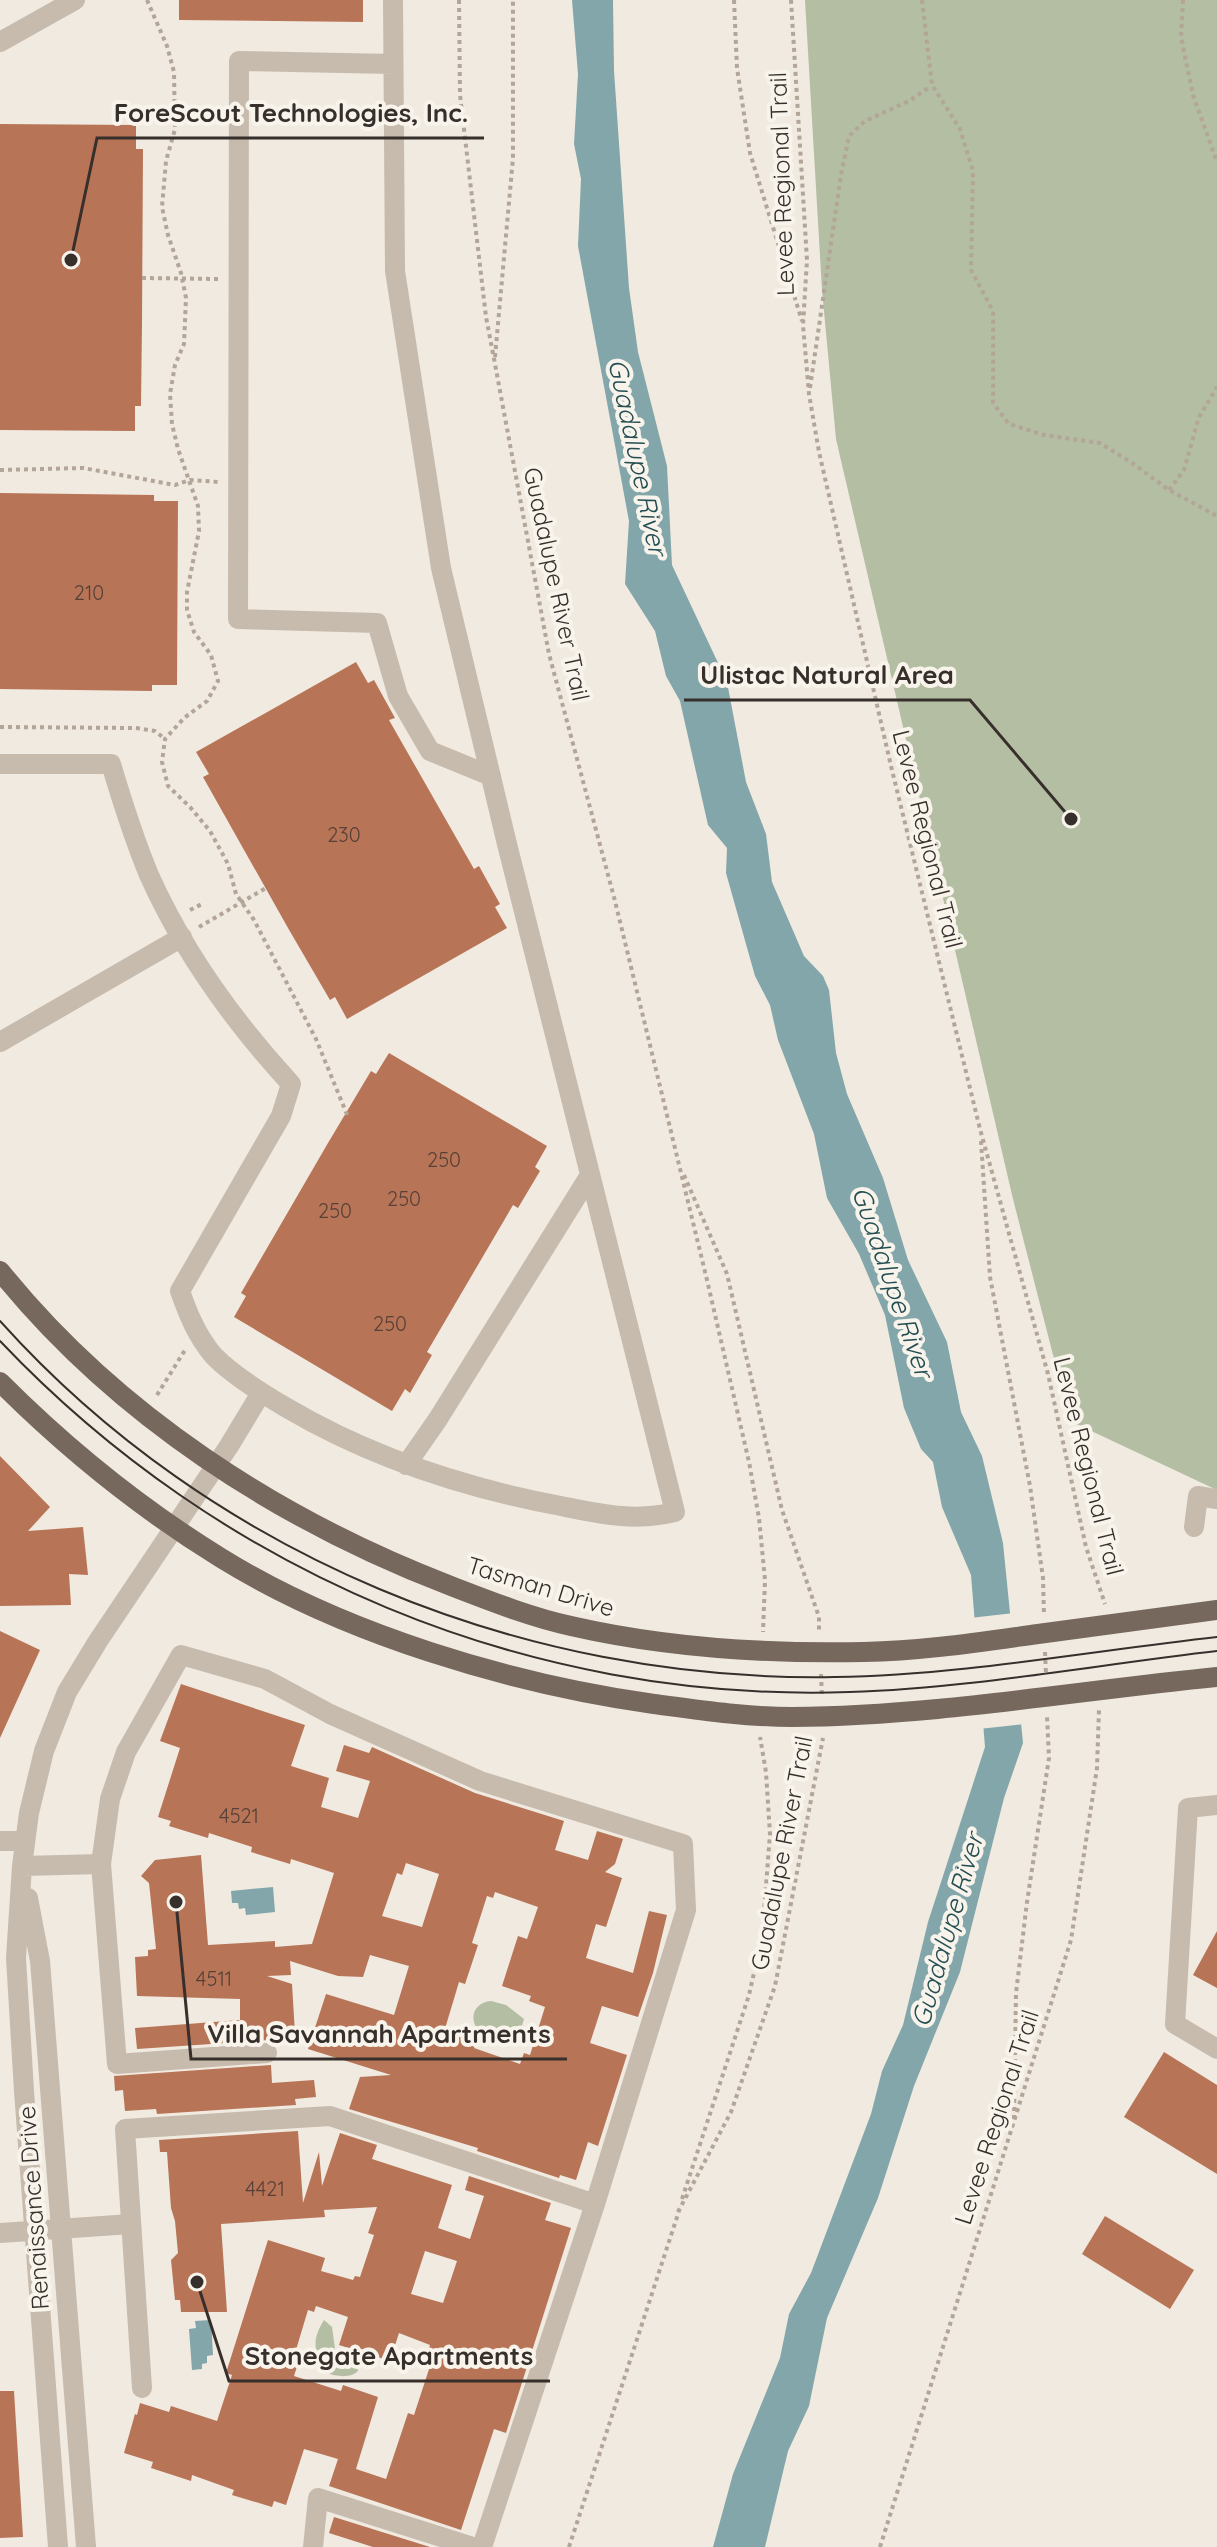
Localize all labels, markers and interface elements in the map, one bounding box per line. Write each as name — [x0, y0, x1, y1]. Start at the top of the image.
street label: Levee Regional Trail — [762, 71, 800, 297]
callout: ForeScout Technologies, Inc. — [97, 88, 484, 138]
text: ForeScout Technologies, Inc. — [114, 96, 468, 129]
water label: Guadalupe River — [601, 356, 676, 561]
street label: Guadalupe River Trail — [518, 464, 596, 704]
house number: 210 — [74, 580, 104, 605]
callout: Ulistac Natural Area — [684, 650, 970, 700]
text: Ulistac Natural Area — [700, 658, 954, 691]
street label: Levee Regional Trail — [886, 727, 970, 951]
house number: 230 — [327, 822, 361, 847]
house number: 250 — [427, 1147, 461, 1172]
water label: Guadalupe River — [845, 1182, 942, 1385]
house number: 250 — [387, 1186, 421, 1211]
house number: 250 — [318, 1198, 352, 1223]
house number: 250 — [373, 1311, 407, 1336]
street label: Levee Regional Trail — [1047, 1354, 1131, 1578]
street label: Tasman Drive — [464, 1549, 618, 1623]
street label: Guadalupe River Trail — [744, 1733, 818, 1973]
house number: 4521 — [219, 1803, 259, 1828]
water label: Guadalupe River — [904, 1827, 991, 2031]
house number: 4511 — [196, 1966, 232, 1991]
street label: Levee Regional Trail — [947, 2006, 1045, 2228]
callout: Villa Savannah Apartments — [191, 2009, 567, 2059]
text: Villa Savannah Apartments — [207, 2017, 551, 2050]
street label: Renaissance Drive — [11, 2105, 55, 2311]
house number: 4421 — [245, 2176, 285, 2201]
callout: Stonegate Apartments — [229, 2331, 550, 2381]
text: Stonegate Apartments — [245, 2339, 533, 2372]

